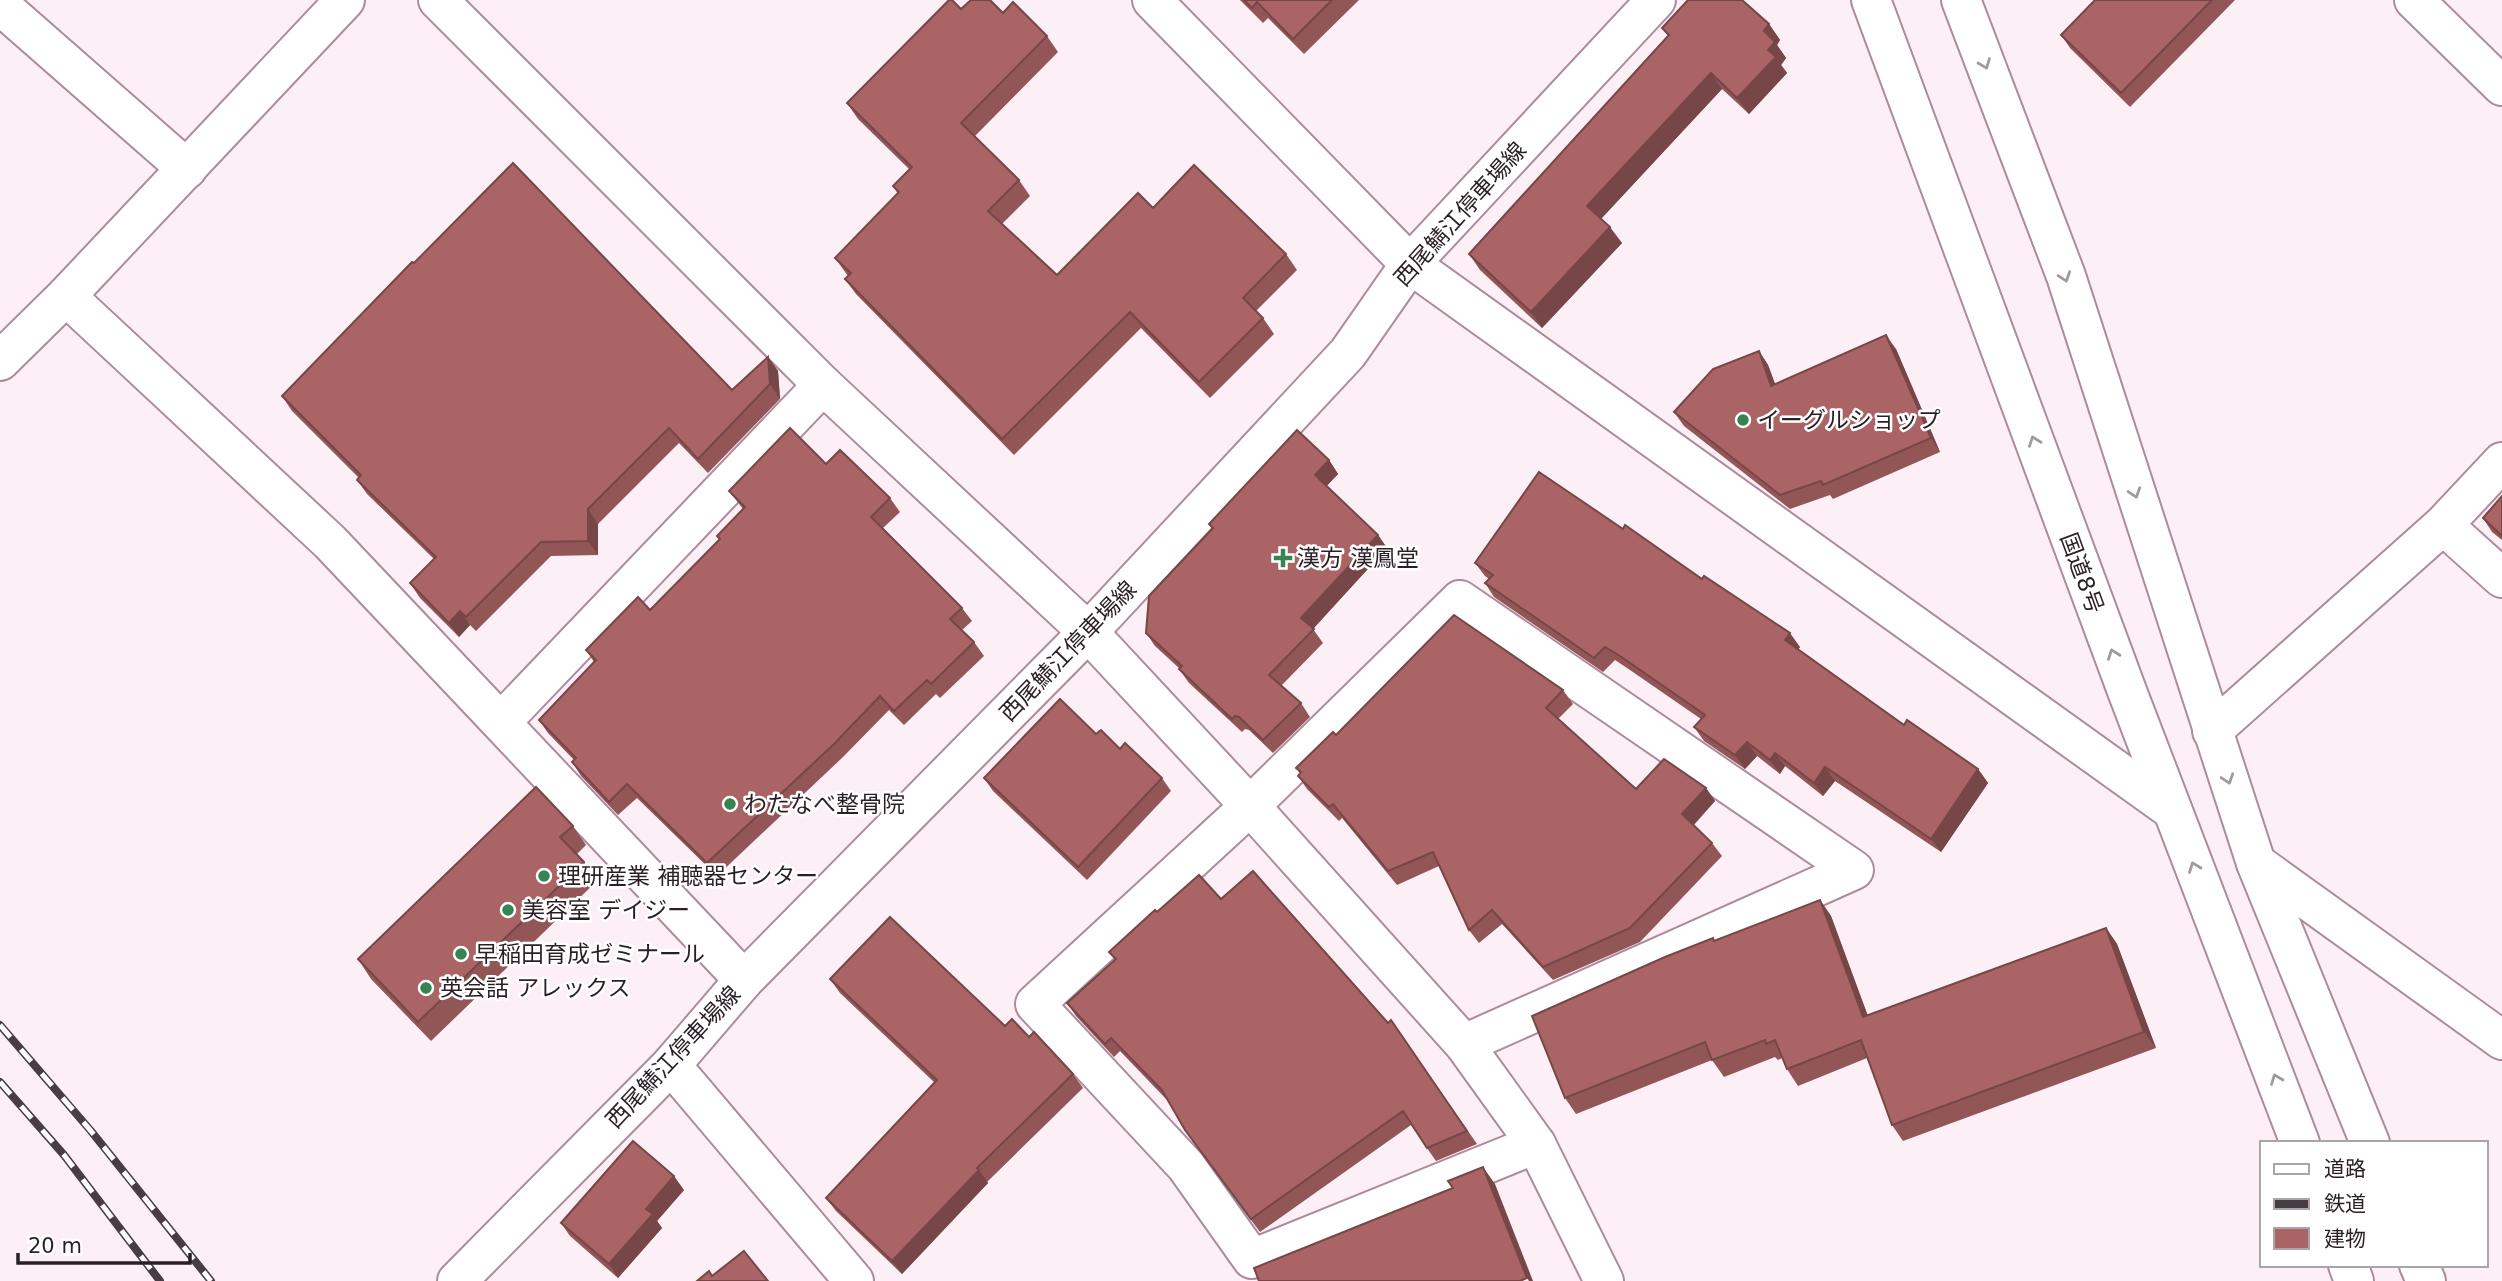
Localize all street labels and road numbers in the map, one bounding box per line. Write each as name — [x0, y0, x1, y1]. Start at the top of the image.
street label: 西尾鯖江停車場線 — [1389, 137, 1531, 291]
street label: 国道8号 — [2055, 529, 2109, 617]
street label: 西尾鯖江停車場線 — [995, 576, 1141, 726]
street label: 西尾鯖江停車場線 — [601, 981, 745, 1133]

